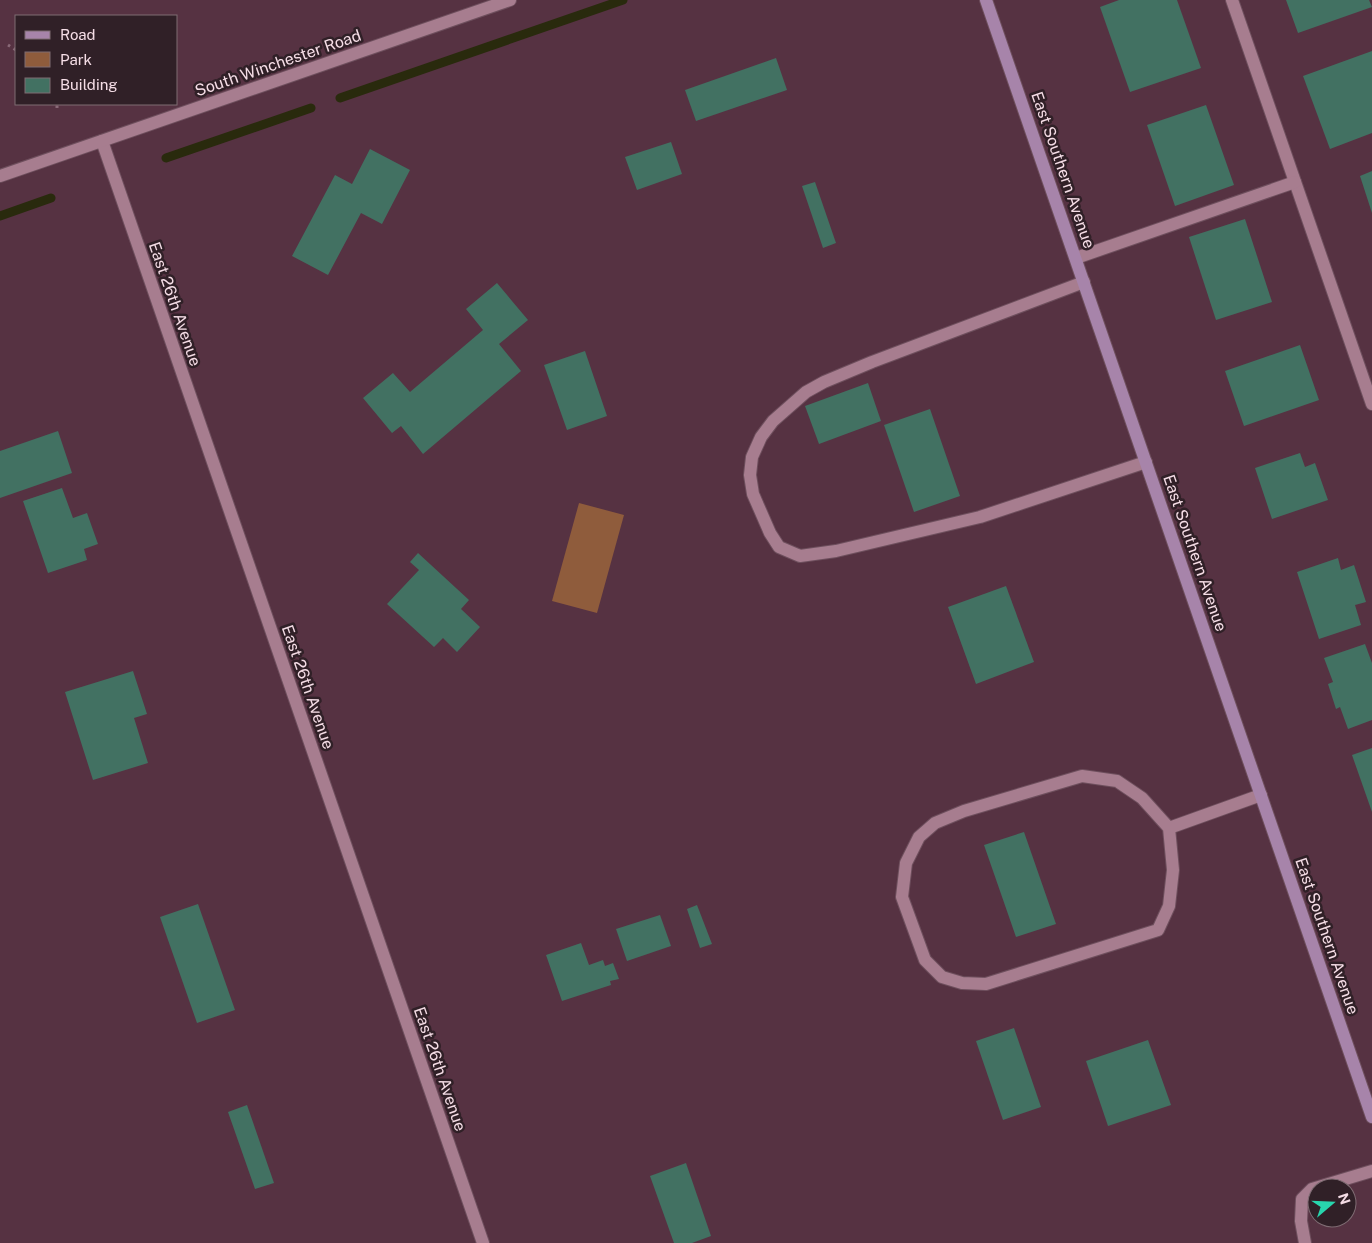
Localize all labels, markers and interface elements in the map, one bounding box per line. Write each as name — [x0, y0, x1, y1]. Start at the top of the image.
legend — [15, 15, 178, 105]
text: Road — [60, 26, 96, 43]
street label: South Winchester Road — [192, 26, 364, 100]
text: Park — [60, 51, 92, 68]
text: Building — [60, 76, 118, 93]
street label: East Southern Avenue — [1027, 89, 1099, 251]
street label: East 26th Avenue — [145, 239, 205, 369]
street label: East Southern Avenue — [1159, 472, 1231, 634]
street label: East 26th Avenue — [278, 622, 338, 752]
street label: East Southern Avenue — [1291, 855, 1363, 1017]
street label: East 26th Avenue — [410, 1004, 470, 1134]
north arrow — [1307, 1178, 1357, 1228]
text: N — [1335, 1191, 1354, 1207]

